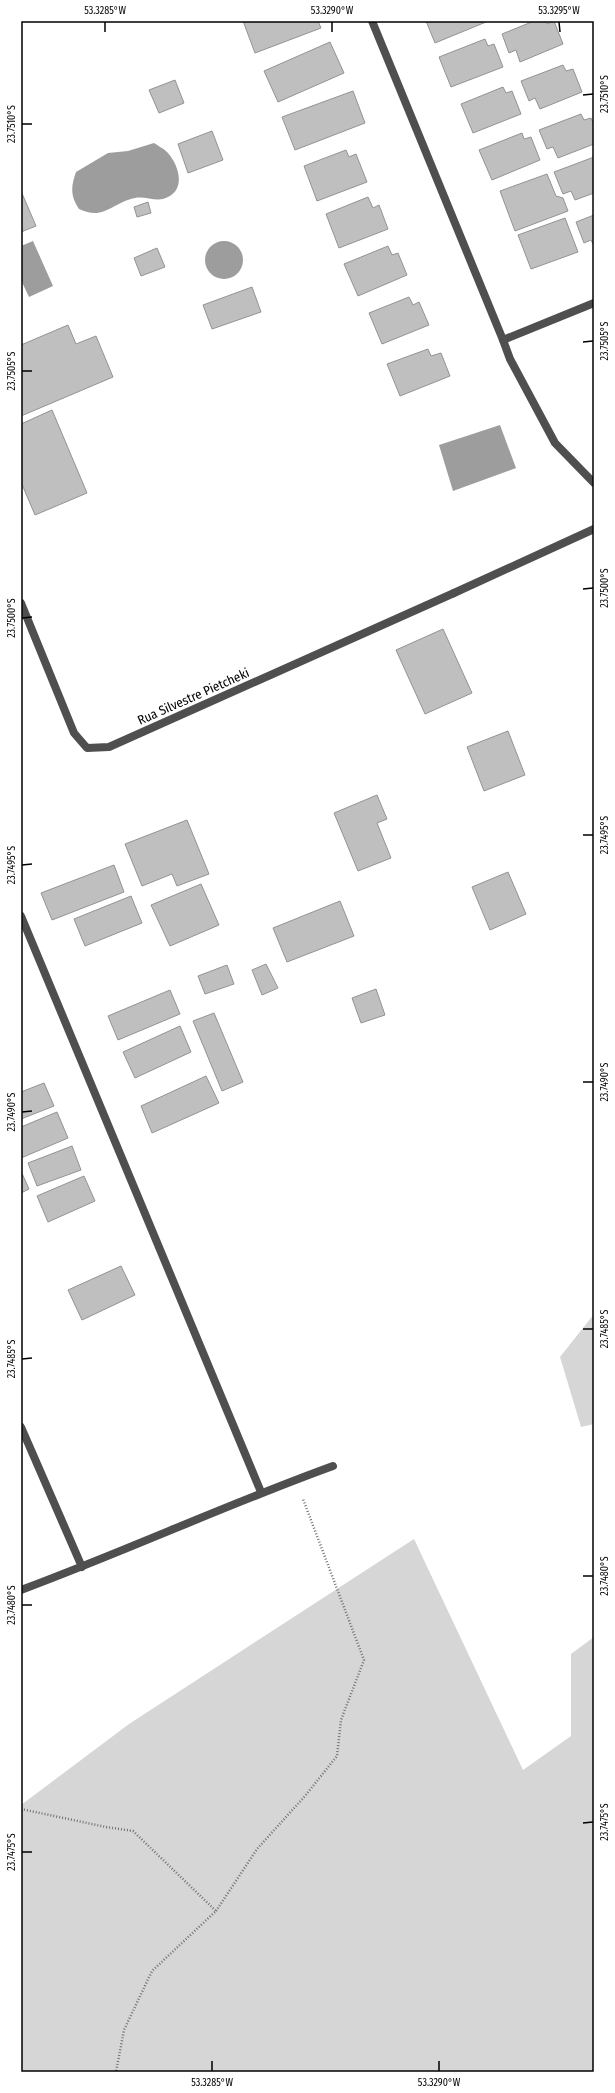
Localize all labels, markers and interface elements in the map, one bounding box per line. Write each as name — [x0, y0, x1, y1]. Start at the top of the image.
text: 53.3285°W — [84, 5, 126, 17]
text: 53.3290°W — [311, 5, 354, 17]
text: 53.3295°W — [538, 5, 580, 17]
text: 23.7510°S — [599, 75, 611, 113]
text: 23.7510°S — [6, 105, 18, 143]
text: 23.7505°S — [599, 322, 611, 360]
text: 23.7505°S — [6, 352, 18, 390]
text: 23.7500°S — [599, 568, 611, 608]
text: 23.7500°S — [6, 598, 18, 638]
street label: Rua Silvestre Pietcheki — [135, 665, 251, 728]
text: 23.7495°S — [599, 816, 611, 854]
text: 23.7495°S — [6, 846, 18, 884]
text: 23.7490°S — [599, 1062, 611, 1102]
text: 23.7490°S — [6, 1092, 18, 1132]
text: 23.7485°S — [599, 1310, 611, 1348]
text: 23.7485°S — [6, 1340, 18, 1378]
text: 23.7480°S — [599, 1556, 611, 1596]
text: 23.7480°S — [6, 1585, 18, 1625]
text: 23.7475°S — [599, 1803, 611, 1841]
text: 23.7475°S — [6, 1833, 18, 1871]
text: 53.3285°W — [191, 2077, 233, 2089]
text: 53.3290°W — [418, 2077, 461, 2089]

